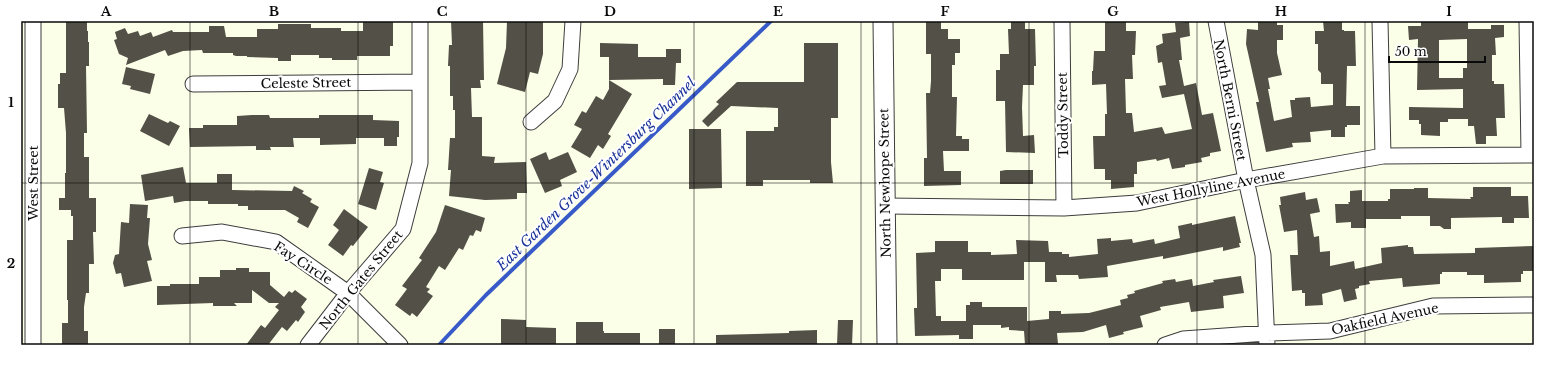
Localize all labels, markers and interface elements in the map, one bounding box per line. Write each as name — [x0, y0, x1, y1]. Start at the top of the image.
text: A — [100, 3, 112, 20]
text: B — [269, 3, 279, 20]
text: C — [437, 3, 448, 20]
text: D — [604, 3, 616, 20]
text: E — [773, 3, 783, 20]
text: F — [941, 3, 950, 20]
text: G — [1107, 3, 1119, 20]
text: H — [1275, 3, 1287, 20]
text: I — [1446, 3, 1452, 20]
street label: North Berni Street — [1210, 38, 1250, 162]
scale bar — [1389, 38, 1485, 64]
text: 50 m — [1395, 44, 1427, 59]
street label: Toddy Street — [1054, 72, 1072, 158]
water label: East Garden Grove-Wintersburg Channel — [492, 73, 700, 275]
street label: Celeste Street — [261, 74, 352, 92]
text: 1 — [8, 94, 14, 111]
street label: North Newhope Street — [875, 108, 895, 258]
street label: West Street — [25, 145, 42, 222]
street label: West Hollyline Avenue — [1134, 165, 1287, 211]
street label: North Gates Street — [316, 227, 406, 333]
street label: Fay Circle — [271, 238, 335, 288]
text: 2 — [7, 255, 15, 272]
street label: Oakfield Avenue — [1330, 299, 1440, 339]

